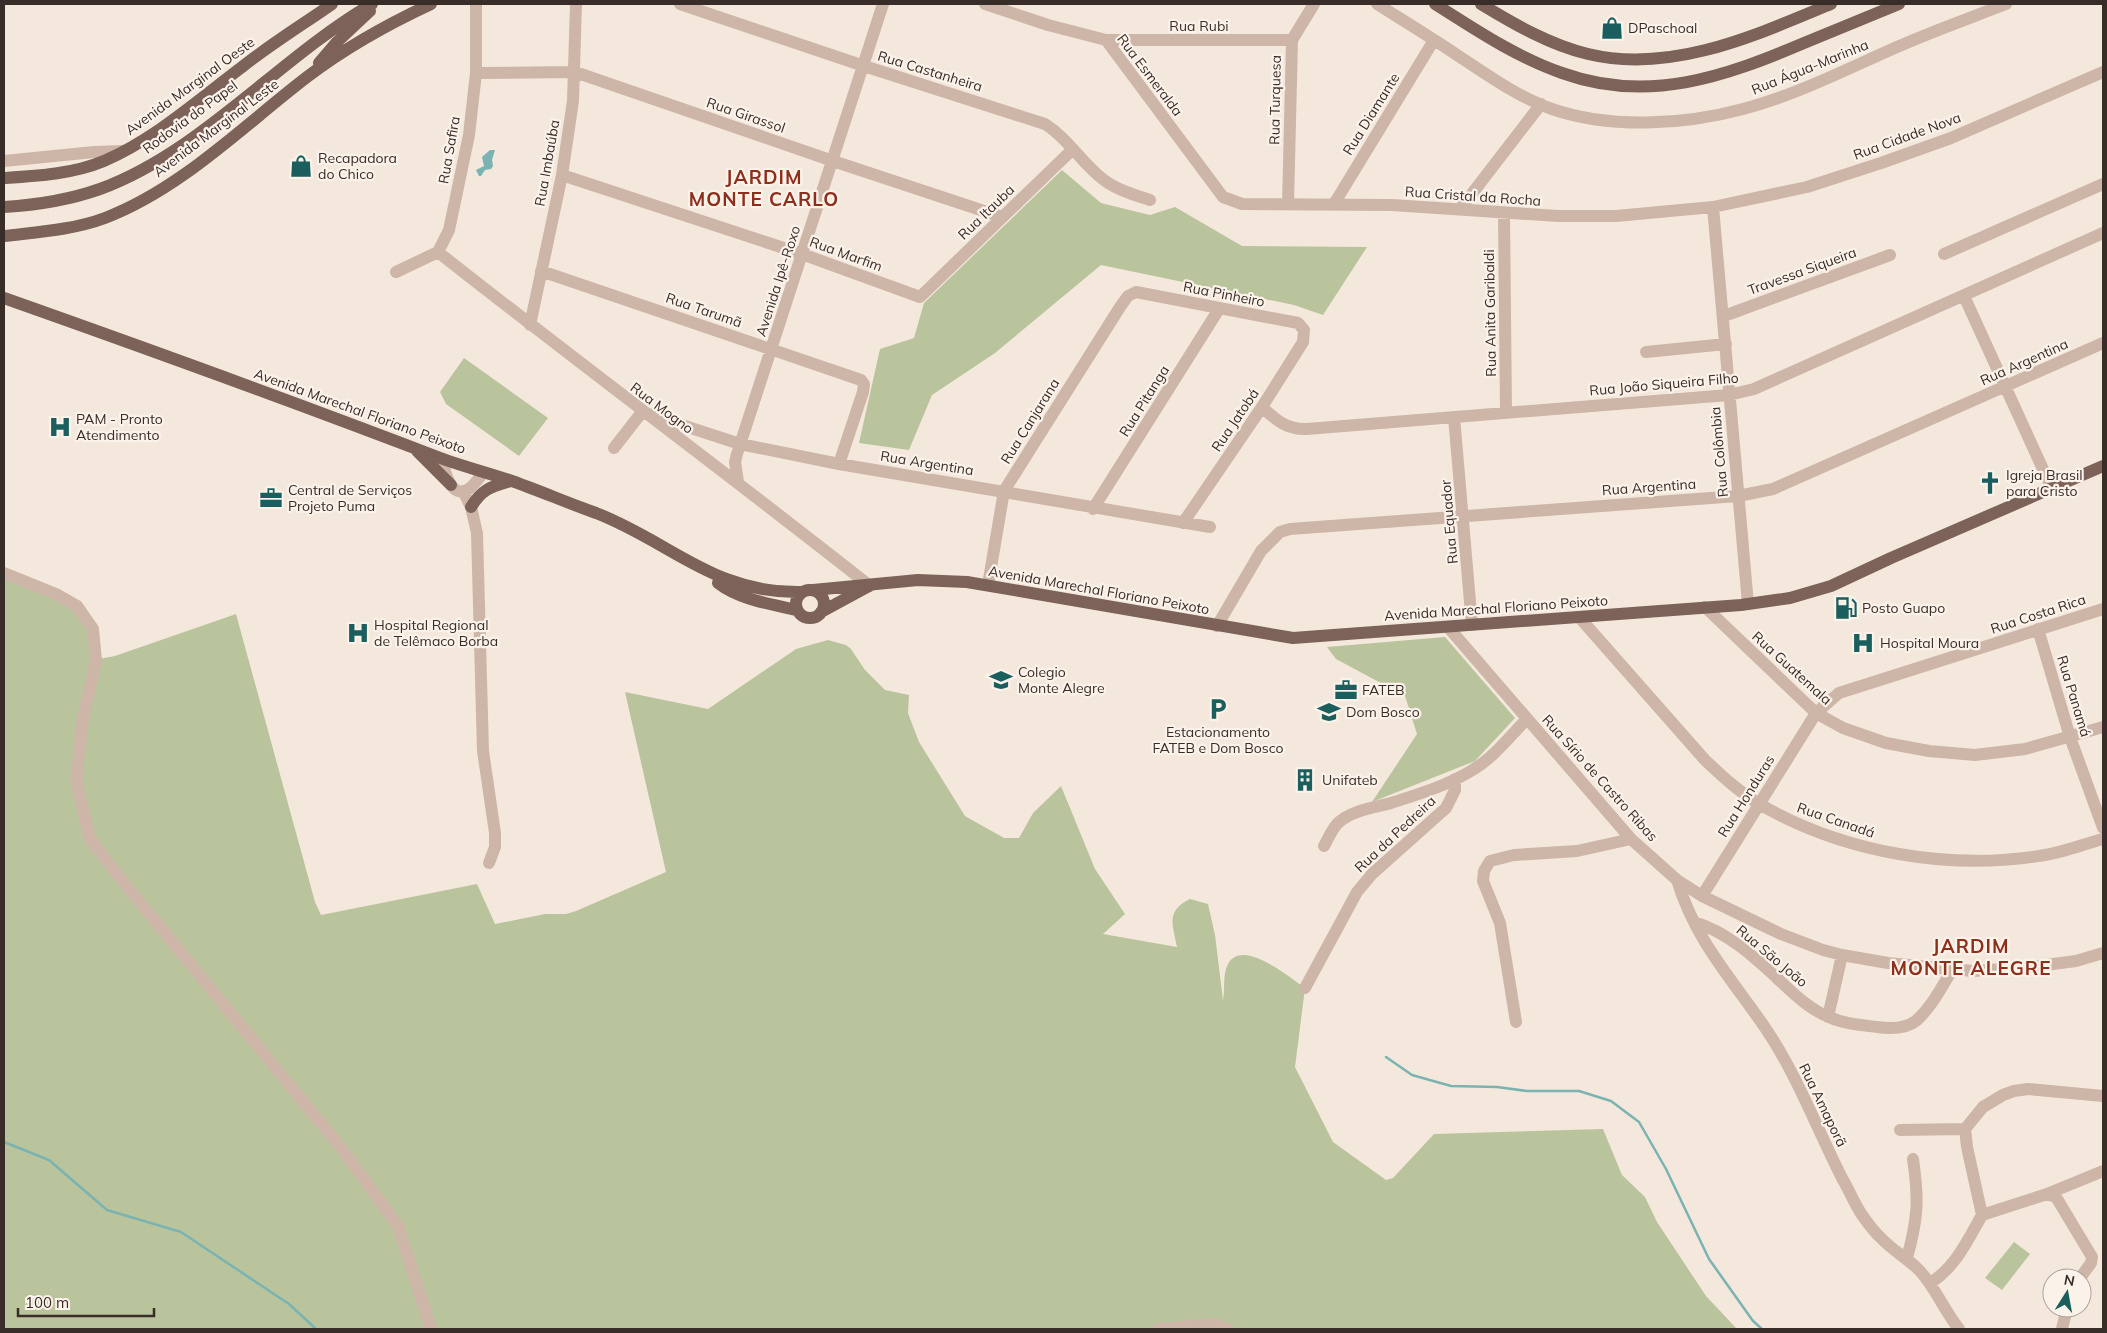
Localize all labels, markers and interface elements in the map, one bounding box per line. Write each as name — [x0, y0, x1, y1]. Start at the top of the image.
shop icon: DPaschoal — [1599, 15, 1625, 41]
street label: Rua Rubi — [1169, 17, 1229, 35]
place label: DPaschoal — [1628, 19, 1697, 37]
street label: Rua Esmeralda — [1113, 30, 1187, 120]
street label: Avenida Marginal Oeste — [122, 33, 258, 139]
street label: Rua Água-Marinha — [1749, 35, 1871, 99]
street label: Rua Castanheira — [875, 47, 985, 95]
street label: Rua Turquesa — [1265, 55, 1285, 145]
street label: Rua Diamante — [1339, 70, 1403, 158]
street label: Avenida Marginal Leste — [150, 75, 282, 181]
street label: Rodovia do Papel — [139, 76, 241, 158]
street label: Rua Girassol — [704, 93, 788, 137]
street label: Rua Cidade Nova — [1851, 108, 1963, 164]
street label: Rua Safira — [434, 115, 464, 185]
street label: Rua Imbaúba — [531, 118, 563, 208]
place label: Recapadora do Chico — [318, 149, 397, 183]
shop icon: Recapadora do Chico — [288, 153, 314, 179]
district label: JARDIM MONTE CARLO — [689, 165, 839, 211]
street label: Rua Itauba — [954, 181, 1018, 243]
street label: Rua Cristal da Rocha — [1404, 182, 1542, 210]
street label: Avenida Ipê-Roxo — [752, 223, 804, 339]
street label: Rua Marfim — [807, 233, 885, 275]
street label: Travessa Siqueira — [1745, 243, 1859, 299]
street label: Rua Anita Garibaldi — [1480, 249, 1500, 377]
street label: Rua Pinheiro — [1182, 277, 1266, 311]
street label: Rua Tarumã — [664, 289, 744, 331]
street label: Rua Argentina — [1977, 335, 2071, 389]
street label: Rua Pitanga — [1115, 362, 1173, 440]
street label: Avenida Marechal Floriano Peixoto — [252, 364, 468, 458]
street label: Rua João Siqueira Filho — [1589, 369, 1739, 399]
street label: Rua Canjarana — [997, 375, 1063, 467]
street label: Rua Mogno — [627, 378, 697, 438]
street label: Rua Jatobá — [1207, 385, 1263, 455]
street label: Rua Colômbia — [1706, 406, 1732, 498]
place label: PAM - Pronto Atendimento — [76, 410, 163, 444]
hospital icon: PAM - Pronto Atendimento — [47, 414, 73, 440]
street label: Rua Argentina — [879, 447, 975, 479]
place label: Igreja Brasil para Cristo — [2006, 466, 2083, 500]
church icon: Igreja Brasil para Cristo — [1977, 470, 2003, 496]
street label: Rua Argentina — [1601, 475, 1697, 499]
street label: Rua Equador — [1436, 478, 1462, 565]
place label: Central de Serviços Projeto Puma — [288, 481, 412, 515]
office icon: Central de Serviços Projeto Puma — [258, 485, 284, 511]
street label: Avenida Marechal Floriano Peixoto — [987, 562, 1211, 618]
street label: Rua Costa Rica — [1988, 590, 2088, 638]
street label: Avenida Marechal Floriano Peixoto — [1384, 591, 1608, 625]
fuel station icon: Posto Guapo — [1833, 595, 1859, 621]
place label: Posto Guapo — [1862, 599, 1945, 617]
place label: Hospital Regional de Telêmaco Borba — [374, 616, 498, 650]
hospital icon: Hospital Regional de Telêmaco Borba — [345, 620, 371, 646]
street label: Rua Guatemala — [1748, 627, 1836, 709]
hospital icon: Hospital Moura — [1850, 630, 1876, 656]
place label: Hospital Moura — [1880, 634, 1979, 652]
street label: Rua Panamá — [2053, 653, 2095, 739]
place label: Colegio Monte Alegre — [1018, 663, 1105, 697]
school or university icon: Colegio Monte Alegre — [988, 667, 1014, 693]
office icon: FATEB — [1333, 677, 1359, 703]
place label: FATEB — [1362, 681, 1405, 699]
parking icon: Estacionamento FATEB e Dom Bosco — [1205, 696, 1231, 722]
school or university icon: Dom Bosco — [1316, 699, 1342, 725]
place label: Dom Bosco — [1346, 703, 1420, 721]
street label: Rua Sírio de Castro Ribas — [1538, 711, 1662, 845]
place label: Estacionamento FATEB e Dom Bosco — [1152, 723, 1284, 757]
street label: Rua Honduras — [1714, 752, 1778, 840]
building icon: Unifateb — [1292, 767, 1318, 793]
place label: Unifateb — [1322, 771, 1378, 789]
street label: Rua da Pedreira — [1351, 792, 1439, 876]
street label: Rua Canadá — [1795, 798, 1877, 842]
street label: Rua São João — [1733, 921, 1811, 991]
district label: JARDIM MONTE ALEGRE — [1891, 934, 2051, 980]
street label: Rua Amaporã — [1795, 1060, 1851, 1150]
north arrow — [2042, 1268, 2092, 1318]
text: N — [2063, 1270, 2076, 1290]
scale bar — [18, 1286, 154, 1318]
text: 100 m — [25, 1293, 69, 1312]

